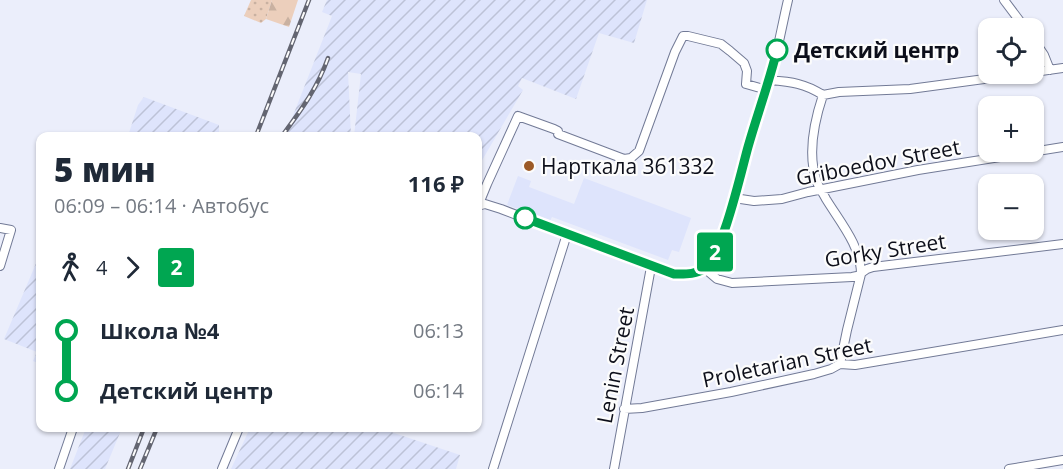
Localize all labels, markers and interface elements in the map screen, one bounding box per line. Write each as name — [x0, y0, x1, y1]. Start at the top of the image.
map controls — [978, 18, 1044, 240]
button: locate — [978, 18, 1044, 84]
place label: Детский центр — [794, 36, 959, 64]
marker: Детский центр — [766, 39, 788, 61]
button: + — [978, 96, 1044, 162]
street label: Griboedov Street — [794, 132, 962, 192]
text: 5 мин — [54, 147, 156, 192]
place label: Нарткала 361332 — [541, 152, 715, 180]
marker: Нарткала 361332 — [522, 159, 536, 173]
text: 116 ₽ — [408, 168, 464, 198]
button: − — [978, 174, 1044, 240]
text: 06:09 – 06:14 · Автобус — [54, 192, 269, 219]
unlabelled marker — [514, 207, 536, 229]
street label: Gorky Street — [822, 227, 948, 273]
line badge: 2 — [696, 232, 734, 272]
text: 2 — [709, 238, 721, 266]
icon: walk — [54, 251, 87, 284]
icon: forward — [116, 251, 149, 284]
text: 2 — [170, 253, 182, 281]
text: 4 — [96, 254, 107, 281]
street label: Lenin Street — [590, 304, 640, 426]
text: Школа №4 — [100, 315, 219, 345]
text: 06:13 — [413, 317, 464, 344]
street label: Proletarian Street — [700, 330, 874, 394]
text: Детский центр — [100, 375, 273, 405]
text: 06:14 — [413, 377, 464, 404]

